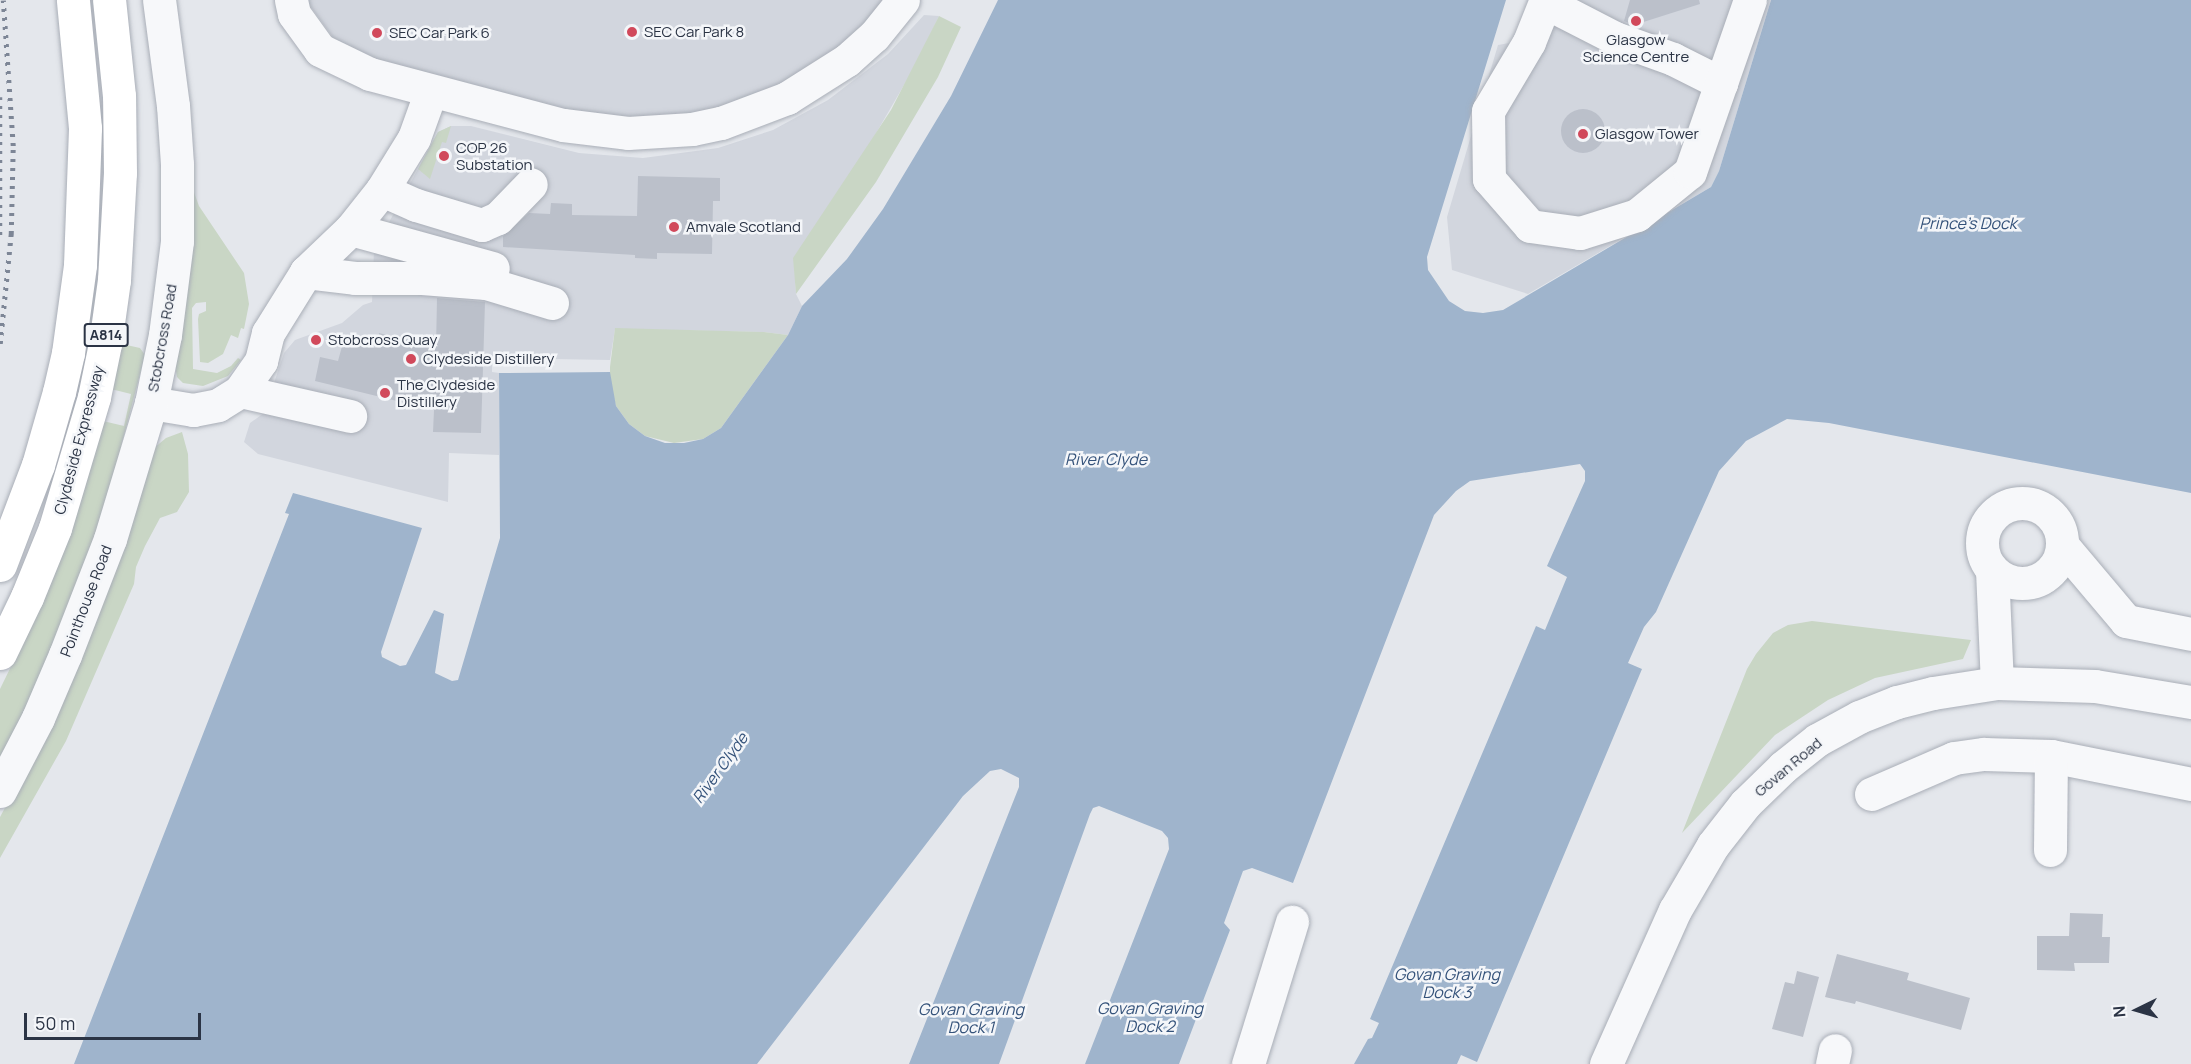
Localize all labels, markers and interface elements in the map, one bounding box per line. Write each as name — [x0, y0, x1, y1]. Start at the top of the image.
marker: Glasgow Science Centre — [1629, 14, 1643, 28]
place label: SEC Car Park 8 — [644, 23, 744, 41]
place label: SEC Car Park 6 — [389, 24, 490, 42]
marker: SEC Car Park 8 — [625, 25, 639, 39]
marker: SEC Car Park 6 — [370, 26, 384, 40]
place label: Glasgow Science Centre — [1583, 30, 1689, 65]
place label: Glasgow Tower — [1595, 125, 1699, 143]
marker: Glasgow Tower — [1576, 127, 1590, 141]
place label: COP 26 Substation — [456, 138, 532, 173]
marker: COP 26 Substation — [437, 149, 451, 163]
water label: Prince's Dock — [1919, 213, 2017, 233]
place label: Amvale Scotland — [686, 218, 801, 236]
marker: Amvale Scotland — [667, 220, 681, 234]
street label: Stobcross Road — [144, 283, 180, 393]
road number: A814 — [84, 324, 128, 346]
place label: Stobcross Quay — [328, 331, 437, 349]
marker: Stobcross Quay — [309, 333, 323, 347]
place label: Clydeside Distillery — [423, 350, 554, 368]
marker: Clydeside Distillery — [404, 352, 418, 366]
street label: Clydeside Expressway — [50, 364, 108, 516]
place label: The Clydeside Distillery — [397, 375, 495, 410]
marker: The Clydeside Distillery — [378, 386, 392, 400]
water label: River Clyde — [1065, 449, 1147, 469]
street label: Pointhouse Road — [56, 543, 116, 659]
water label: River Clyde — [688, 729, 752, 807]
street label: Govan Road — [1751, 734, 1825, 800]
water label: Govan Graving Dock 3 — [1394, 964, 1500, 1002]
north arrow — [2107, 980, 2167, 1040]
water label: Govan Graving Dock 2 — [1097, 998, 1203, 1036]
water label: Govan Graving Dock 1 — [918, 999, 1024, 1037]
scale bar — [27, 1001, 204, 1039]
text: N — [2108, 1005, 2131, 1018]
text: 50 m — [35, 1011, 75, 1035]

